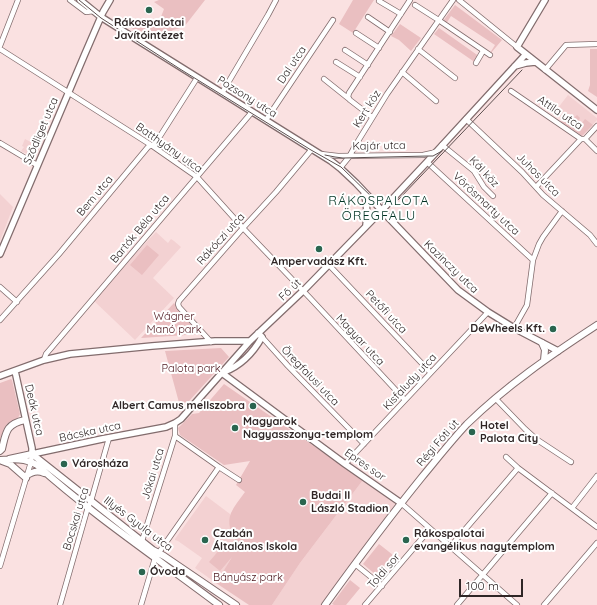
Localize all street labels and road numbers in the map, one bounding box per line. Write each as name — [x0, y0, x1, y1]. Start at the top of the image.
street label: Dal utca — [275, 44, 309, 86]
street label: Pozsony utca — [215, 73, 279, 121]
street label: Kert köz — [350, 88, 384, 130]
street label: Attila utca — [535, 93, 585, 133]
street label: Sződliget utca — [21, 95, 61, 167]
street label: Batthyány utca — [133, 120, 205, 176]
street label: Kajár utca — [352, 139, 406, 153]
street label: Juhos utca — [514, 151, 562, 199]
street label: Kál köz — [466, 154, 502, 190]
street label: Vörösmarty utca — [450, 170, 522, 238]
street label: Bem utca — [74, 173, 116, 219]
street label: Bartók Béla utca — [108, 192, 172, 266]
street label: Rákóczi utca — [194, 210, 248, 268]
street label: Kazinczy utca — [421, 238, 481, 296]
street label: Fő út — [276, 276, 304, 304]
street label: Petőfi utca — [363, 288, 409, 336]
street label: Magyar utca — [333, 312, 387, 368]
street label: Öregfalusi utca — [278, 343, 342, 409]
street label: Kisfaludy utca — [380, 351, 440, 413]
street label: Deák utca — [22, 383, 46, 437]
street label: Régi Fóti út — [414, 417, 462, 469]
street label: Bácska utca — [58, 419, 122, 445]
street label: Epres sor — [342, 446, 388, 484]
street label: Jókai utca — [139, 447, 167, 501]
street label: Bocskai utca — [60, 486, 92, 552]
street label: Illyés Gyula utca — [101, 494, 175, 554]
street label: Toldi sor — [365, 551, 403, 591]

